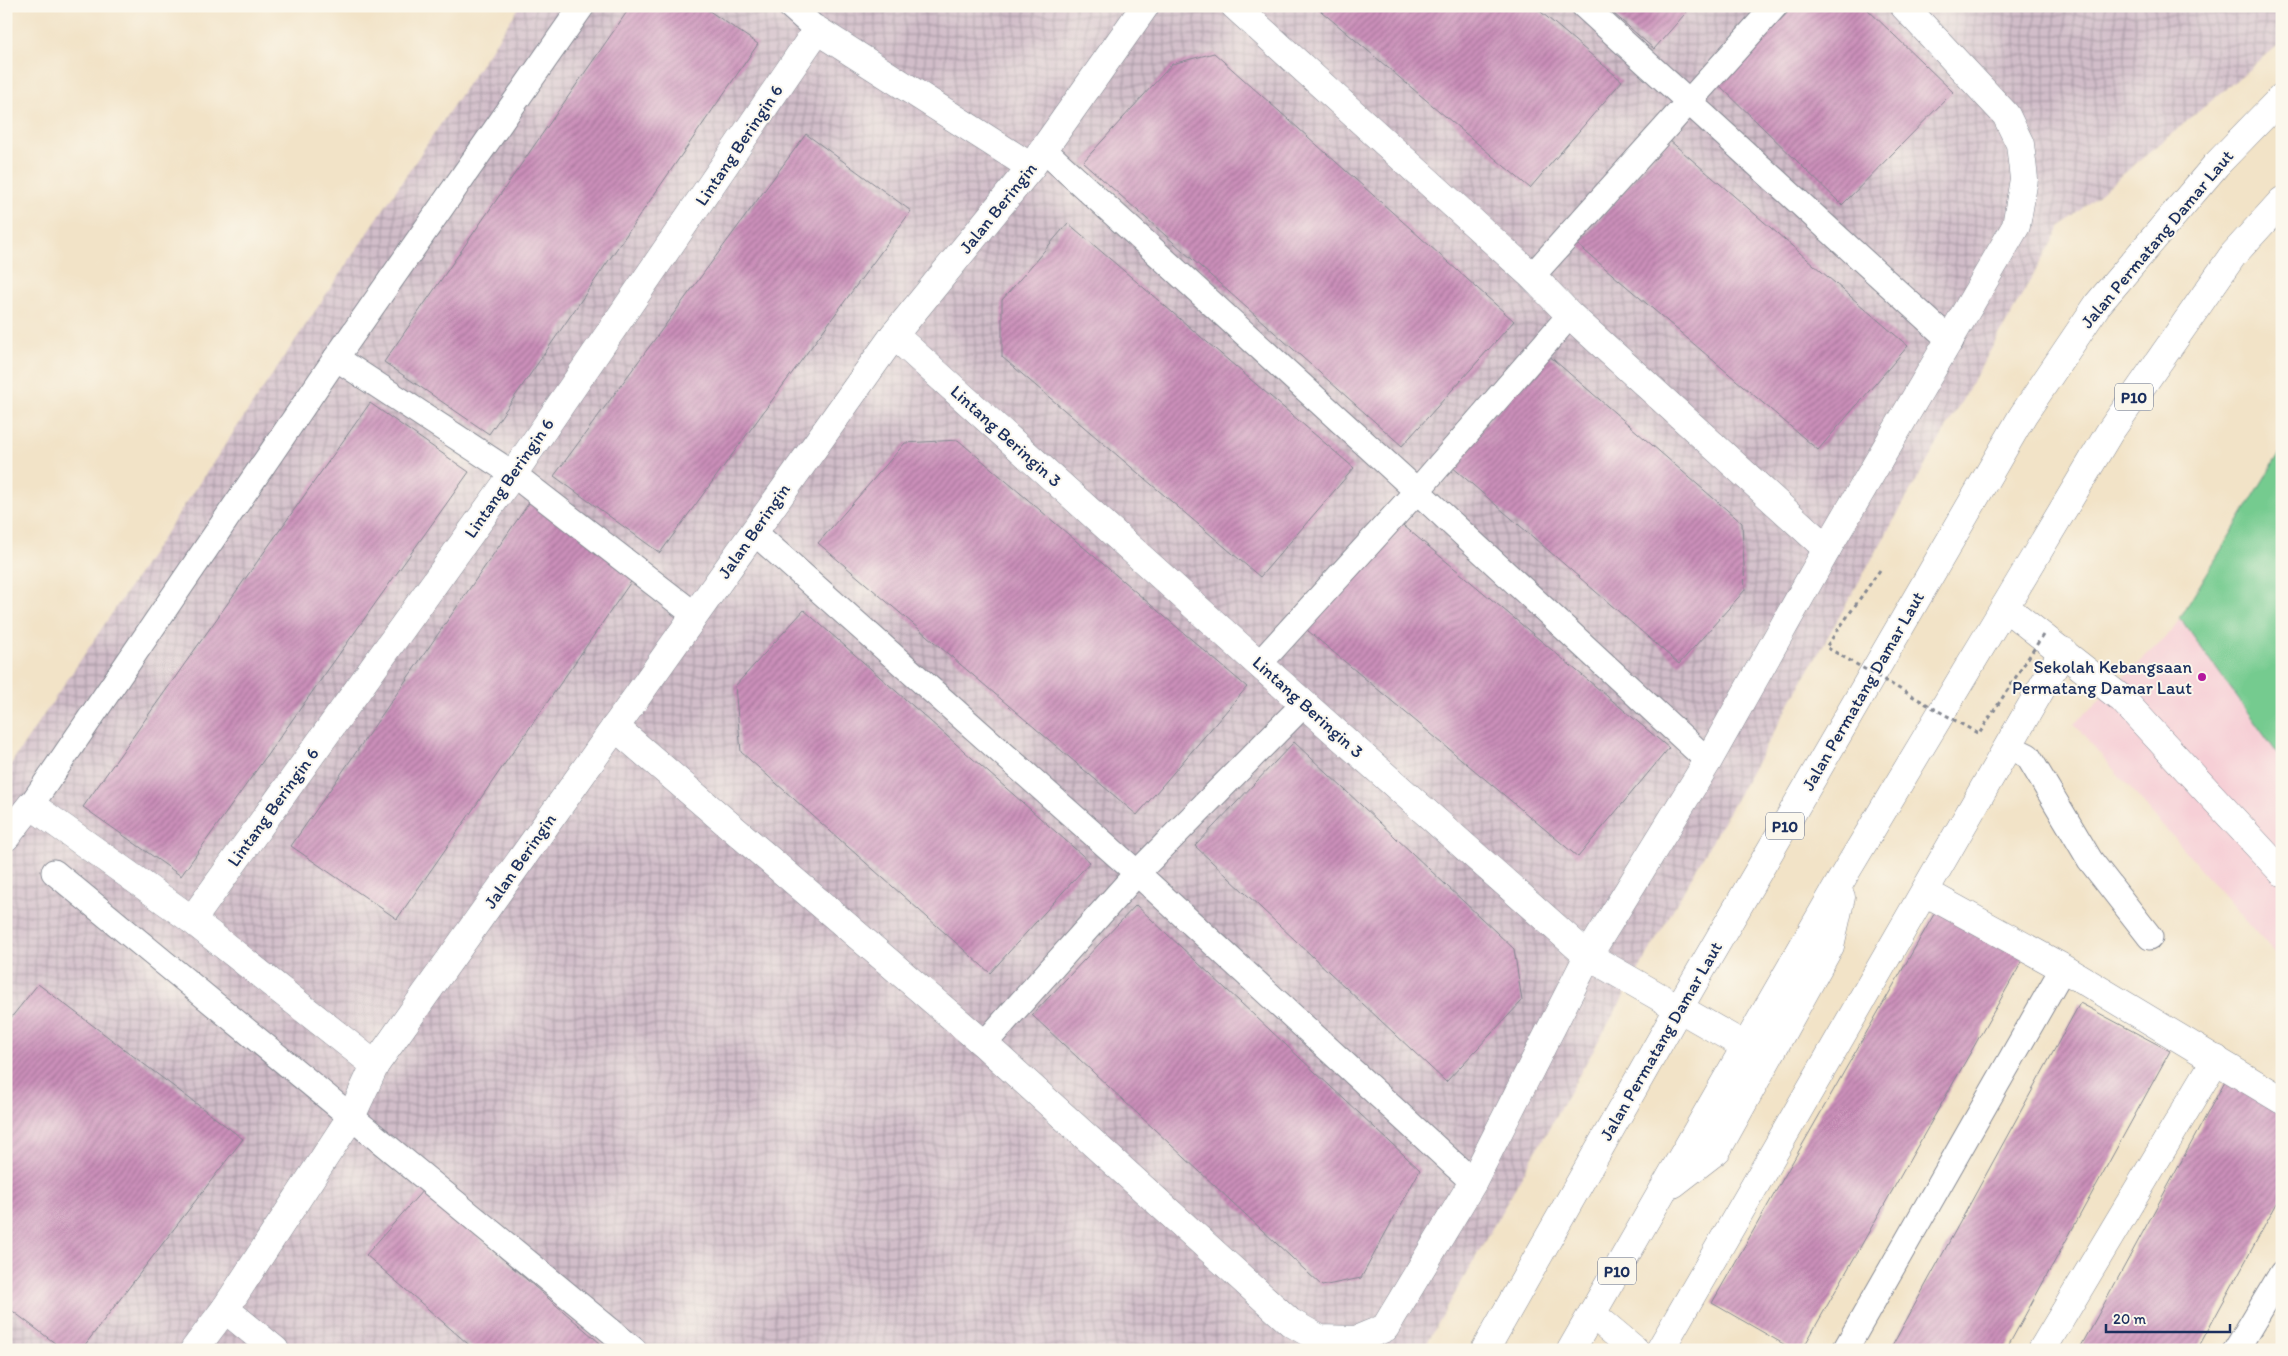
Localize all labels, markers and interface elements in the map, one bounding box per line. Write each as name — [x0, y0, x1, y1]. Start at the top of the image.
street label: Lintang Beringin 6 — [690, 80, 788, 210]
street label: Jalan Permatang Damar Laut — [2076, 145, 2238, 333]
street label: Jalan Beringin — [954, 158, 1042, 258]
street label: Lintang Beringin 3 — [946, 380, 1066, 492]
road number: P10 — [2115, 384, 2153, 411]
street label: Lintang Beringin 6 — [459, 414, 559, 542]
street label: Jalan Beringin — [713, 479, 795, 583]
street label: Jalan Permatang Damar Laut — [1797, 587, 1929, 794]
street label: Lintang Beringin 3 — [1248, 651, 1368, 763]
place label: Sekolah Kebangsaan Permatang Damar Laut — [2012, 656, 2192, 699]
marker: Sekolah Kebangsaan Permatang Damar Laut — [2196, 671, 2208, 683]
street label: Lintang Beringin 6 — [222, 743, 324, 871]
street label: Jalan Beringin — [479, 809, 561, 913]
road number: P10 — [1766, 812, 1804, 839]
street label: Jalan Permatang Damar Laut — [1595, 937, 1727, 1144]
road number: P10 — [1598, 1258, 1636, 1284]
scale bar — [2106, 1301, 2229, 1333]
text: 20 m — [2113, 1310, 2147, 1328]

